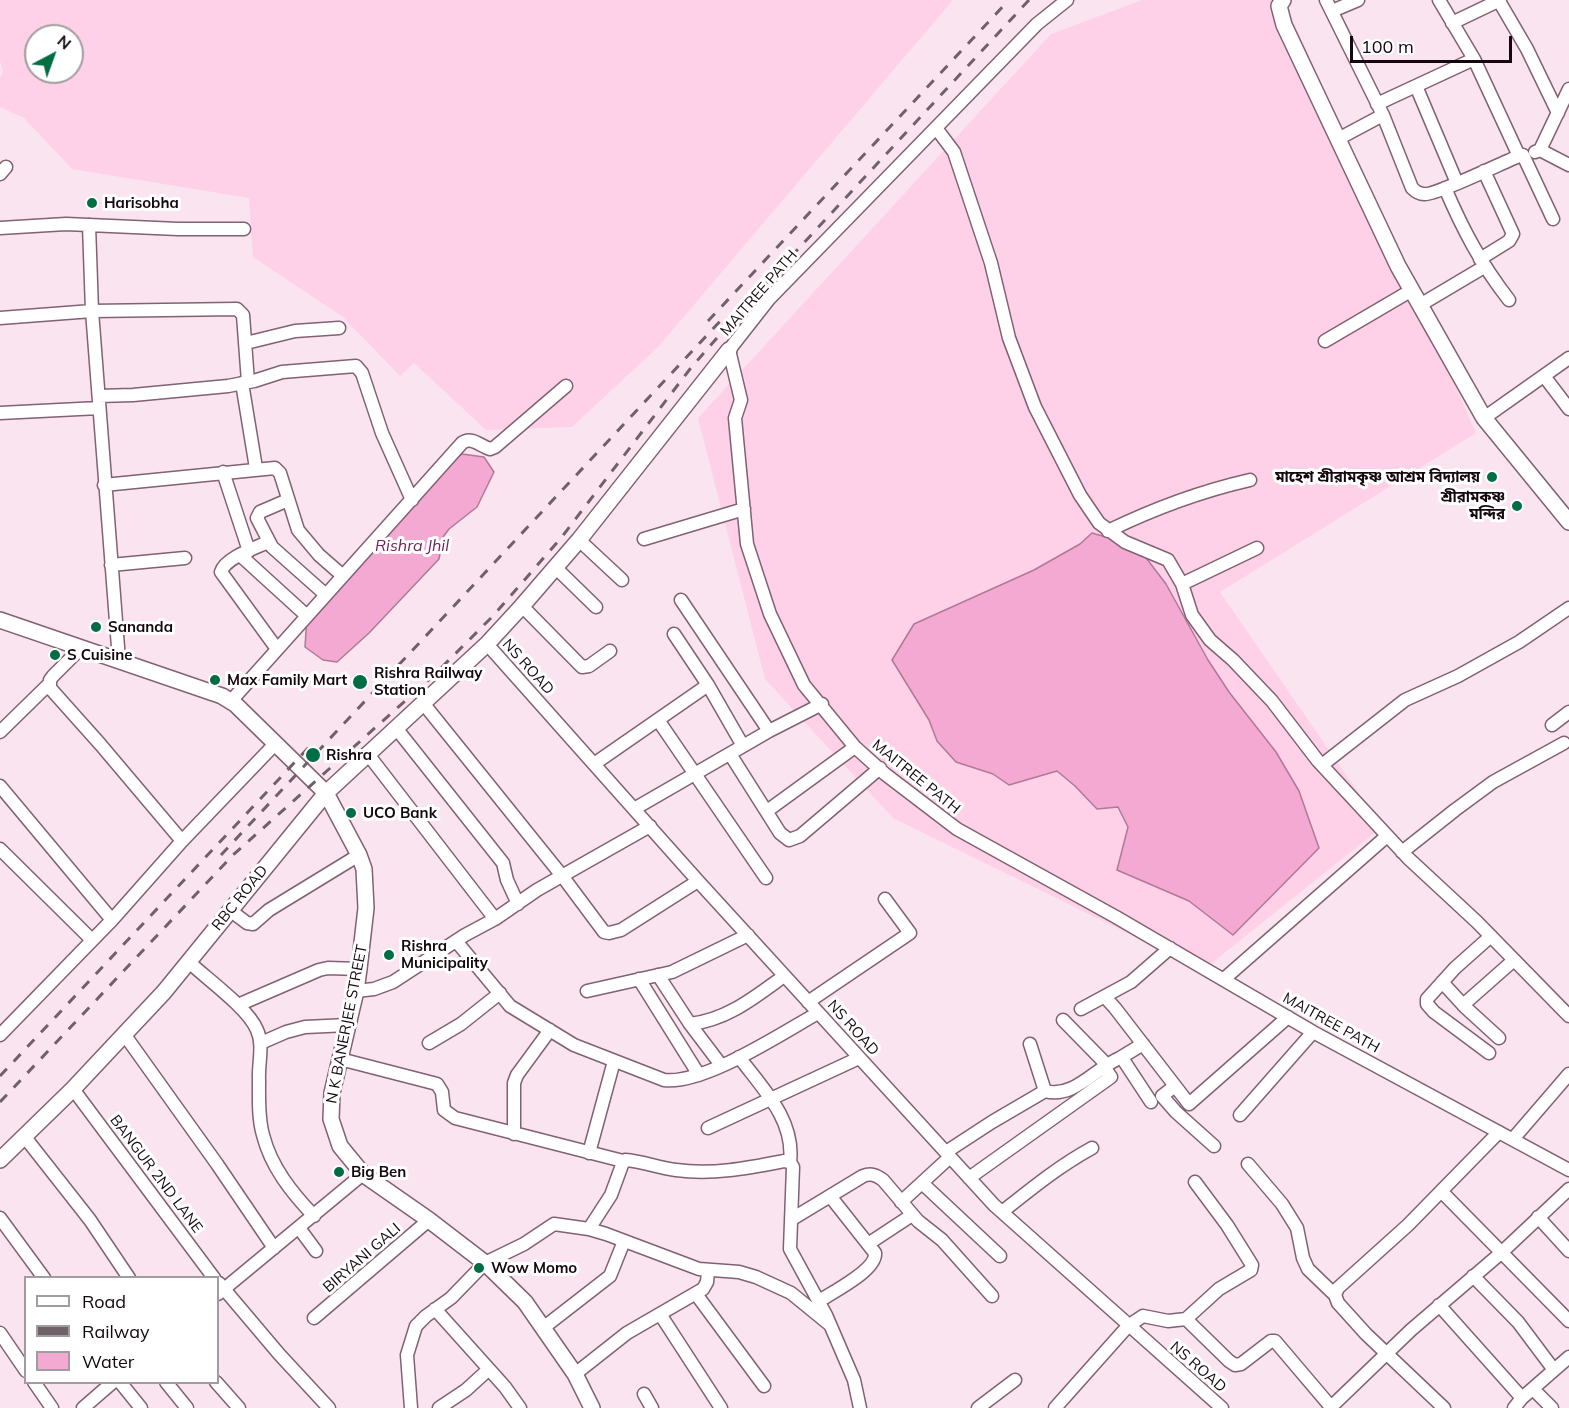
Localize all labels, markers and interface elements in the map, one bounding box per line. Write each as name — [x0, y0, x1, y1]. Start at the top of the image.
north arrow — [24, 24, 84, 84]
scale bar — [1353, 24, 1515, 62]
text: N — [53, 30, 76, 53]
text: 100 m — [1361, 35, 1414, 58]
place label: Harisobha — [104, 194, 179, 212]
marker: Harisobha — [85, 196, 99, 210]
street label: MAITREE PATH — [717, 246, 801, 340]
place label: মাহেশ শ্রীরামকৃষ্ণ আশ্রম বিদ্যালয় — [1275, 468, 1480, 486]
marker: মাহেশ শ্রীরামকৃষ্ণ আশ্রম বিদ্যালয় — [1485, 470, 1499, 484]
place label: শ্রীরামকৃষ্ণ মন্দির — [1441, 488, 1505, 523]
marker: শ্রীরামকৃষ্ণ মন্দির — [1510, 499, 1524, 513]
water label: Rishra Jhil — [375, 536, 449, 556]
place label: Sananda — [108, 618, 173, 636]
marker: Sananda — [89, 620, 103, 634]
street label: NS ROAD — [498, 636, 558, 698]
place label: S Cuisine — [67, 646, 132, 664]
marker: S Cuisine — [48, 648, 62, 662]
place label: Rishra Railway Station — [374, 664, 482, 699]
place label: Max Family Mart — [227, 671, 347, 689]
marker: Max Family Mart — [208, 673, 222, 687]
marker: Rishra Railway Station — [351, 673, 369, 691]
street label: MAITREE PATH — [868, 736, 964, 818]
marker: Rishra — [304, 746, 322, 764]
place label: Rishra — [326, 746, 372, 764]
place label: UCO Bank — [363, 804, 437, 822]
marker: UCO Bank — [344, 806, 358, 820]
street label: RBC ROAD — [208, 862, 272, 934]
place label: Rishra Municipality — [401, 937, 488, 972]
street label: N K BANERJEE STREET — [323, 943, 371, 1105]
marker: Rishra Municipality — [382, 948, 396, 962]
street label: MAITREE PATH — [1279, 989, 1383, 1057]
street label: NS ROAD — [823, 997, 883, 1059]
street label: BANGUR 2ND LANE — [106, 1112, 206, 1236]
place label: Big Ben — [351, 1163, 406, 1181]
marker: Big Ben — [332, 1165, 346, 1179]
street label: BIRYANI GALI — [320, 1220, 404, 1296]
place label: Wow Momo — [491, 1259, 577, 1277]
marker: Wow Momo — [472, 1261, 486, 1275]
legend — [24, 1276, 219, 1384]
text: Road — [82, 1290, 126, 1313]
text: Railway — [82, 1320, 150, 1343]
street label: NS ROAD — [1166, 1338, 1230, 1396]
text: Water — [82, 1350, 134, 1373]

